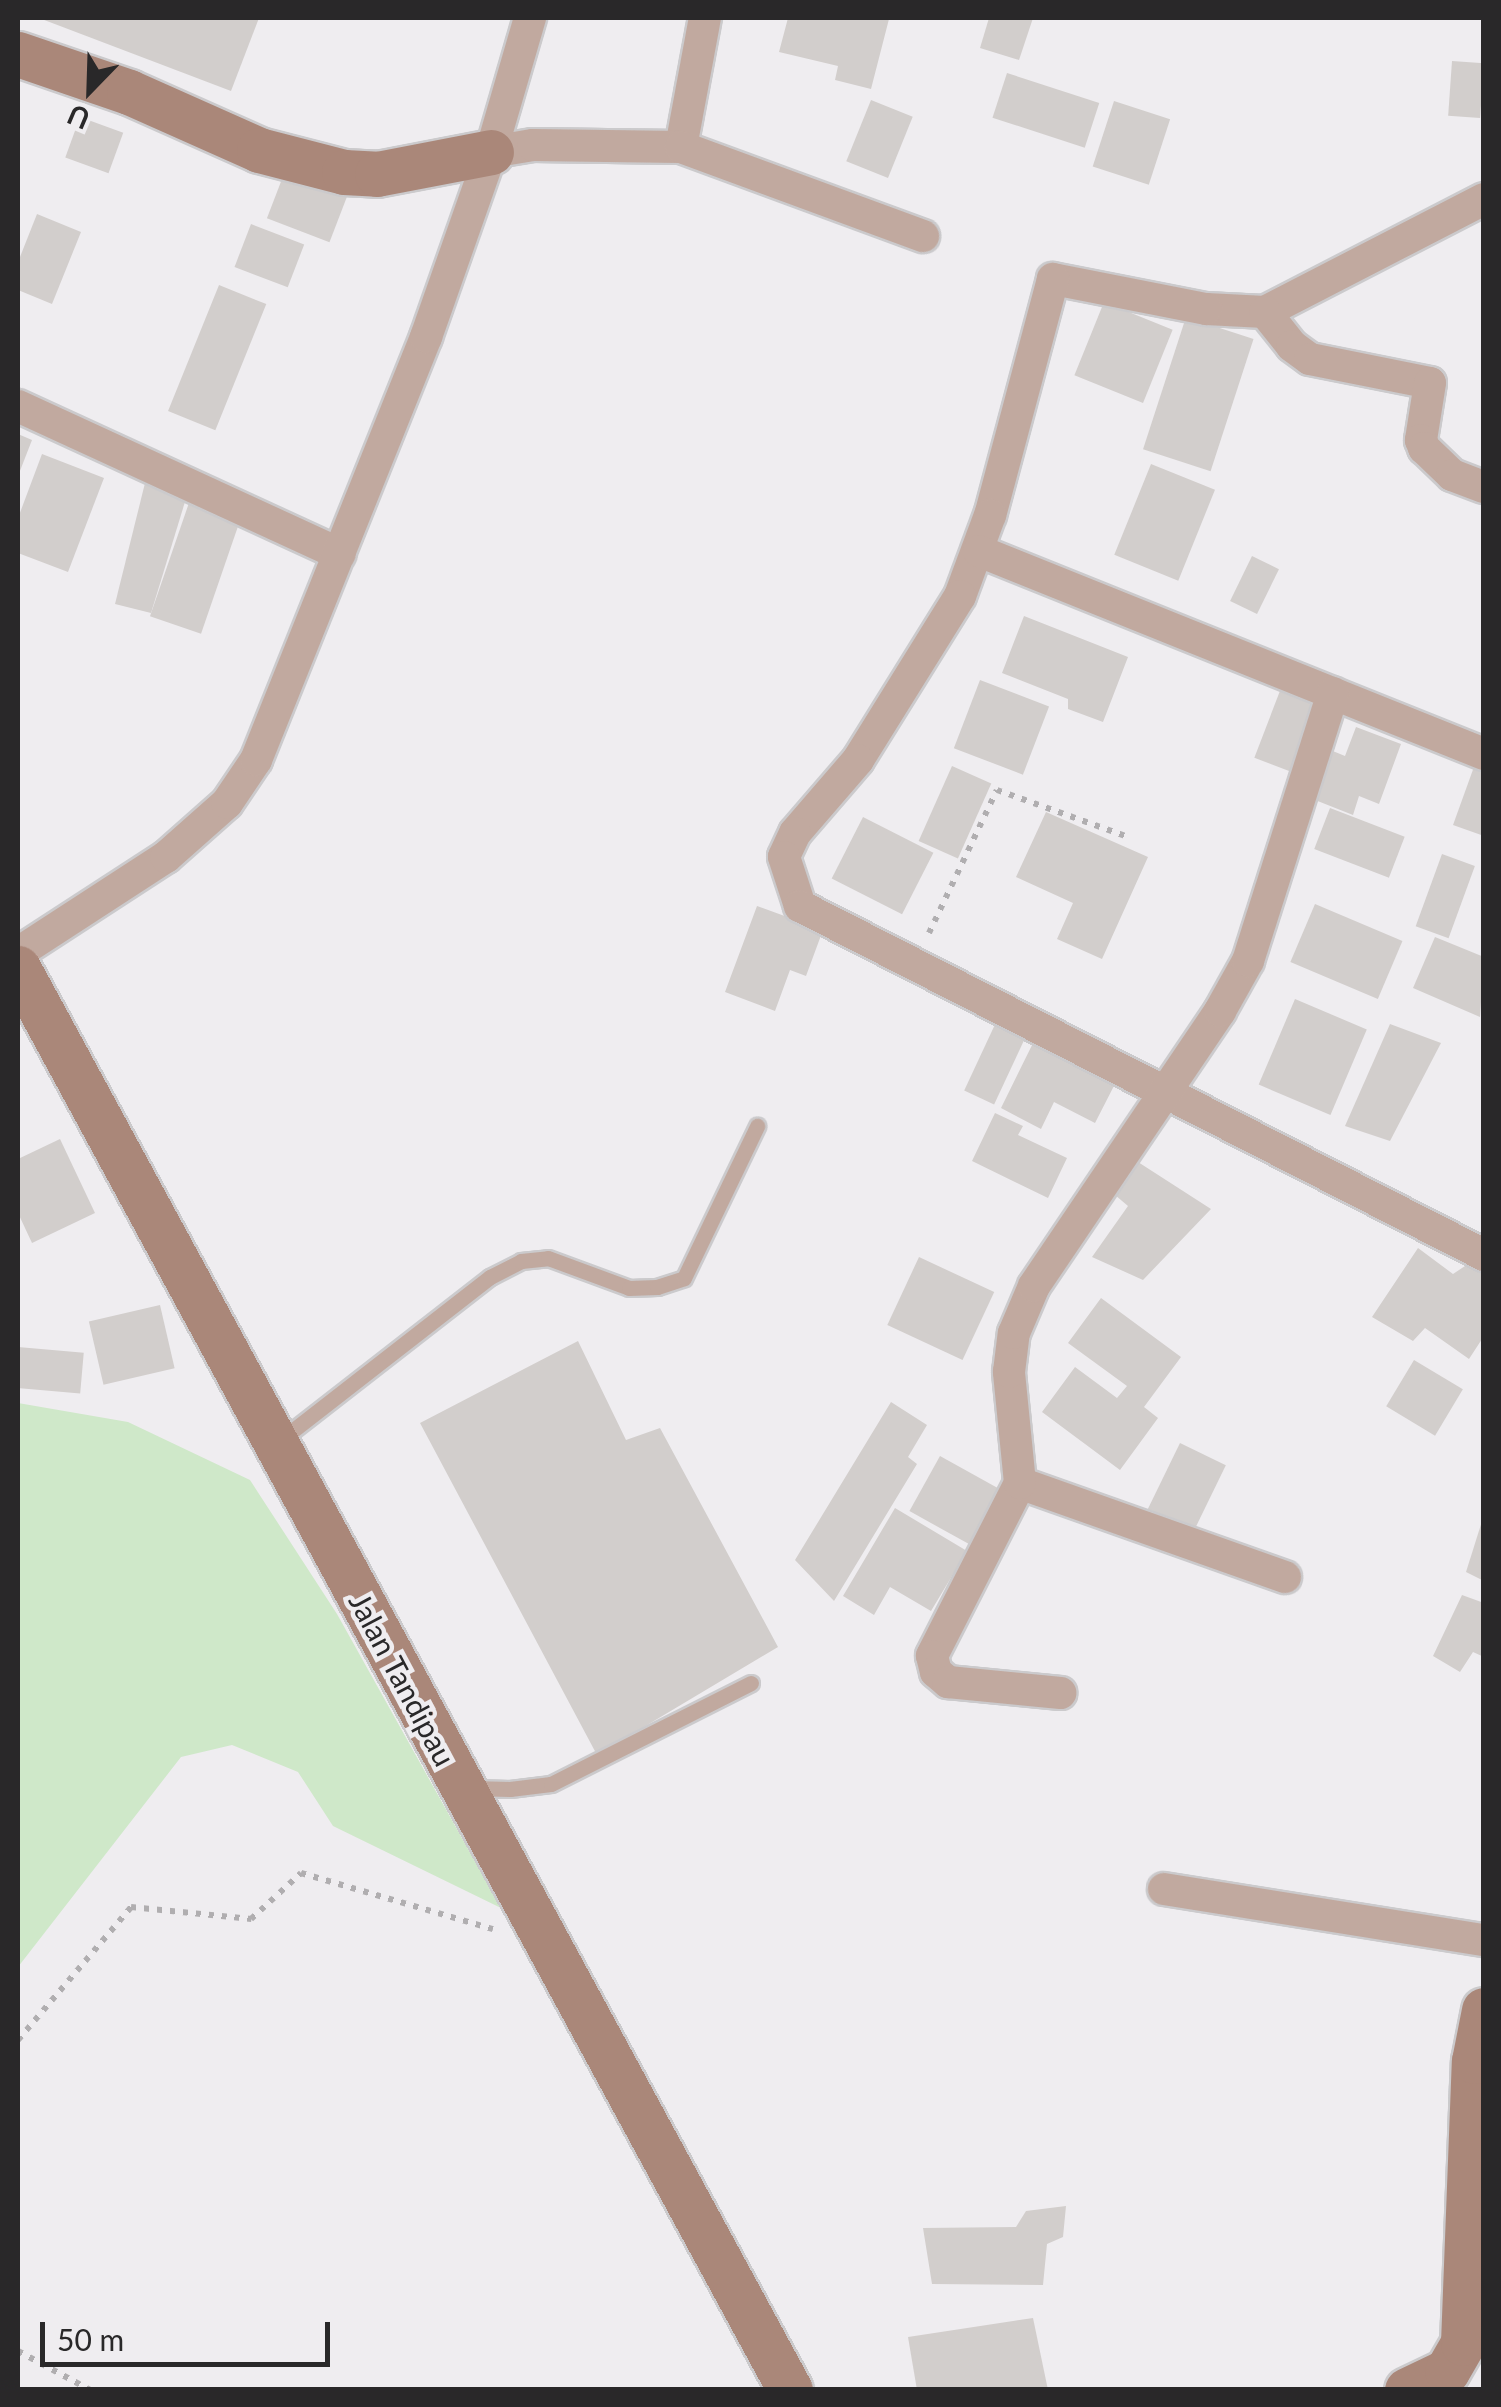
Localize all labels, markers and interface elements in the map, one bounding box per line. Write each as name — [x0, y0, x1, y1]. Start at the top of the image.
north arrow — [40, 40, 140, 140]
text: U — [62, 98, 94, 137]
street label: Jalan Tandipau — [342, 1586, 464, 1772]
scale bar — [45, 2302, 335, 2364]
text: 50 m — [57, 2321, 124, 2357]

